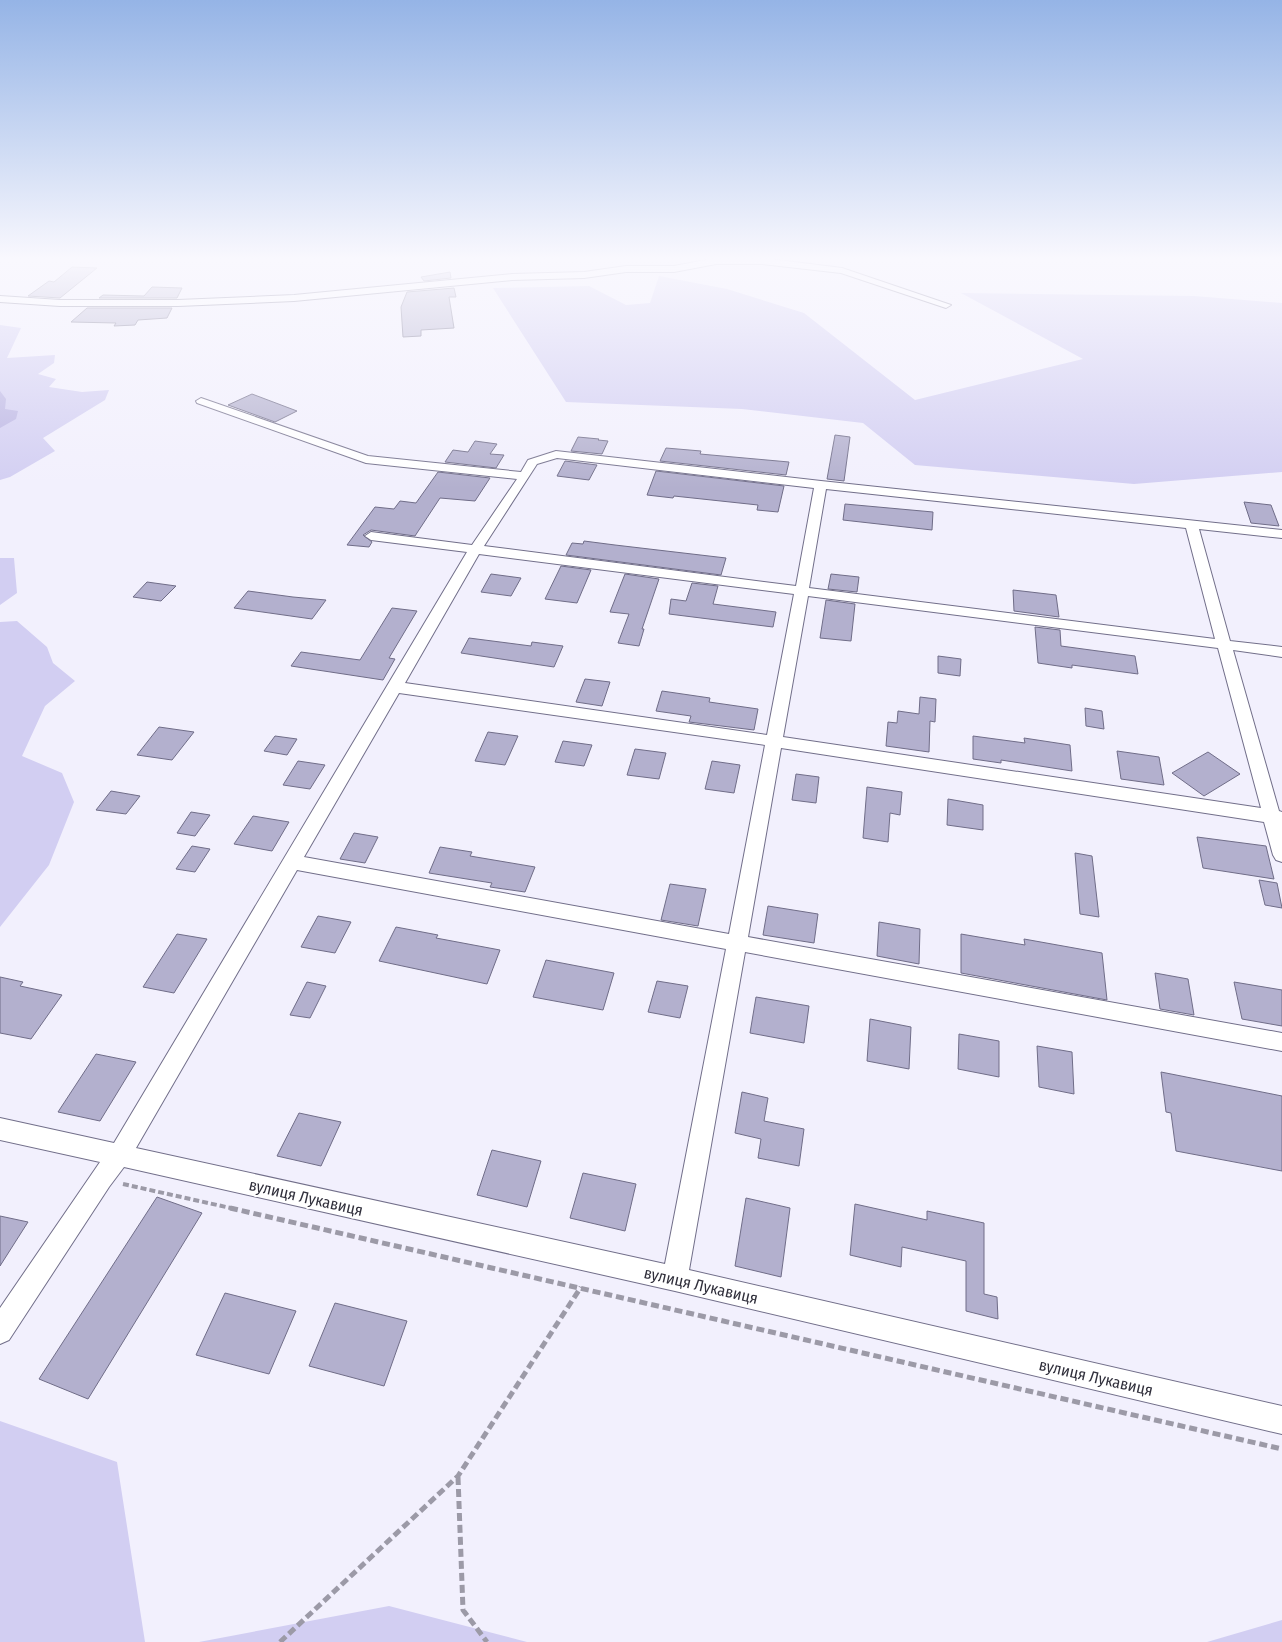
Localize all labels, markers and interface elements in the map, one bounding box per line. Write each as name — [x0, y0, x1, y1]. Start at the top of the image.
street label: вулиця Лукавиця — [247, 1175, 365, 1220]
street label: вулиця Лукавиця — [642, 1263, 760, 1308]
street label: вулиця Лукавиця — [1037, 1355, 1155, 1400]

